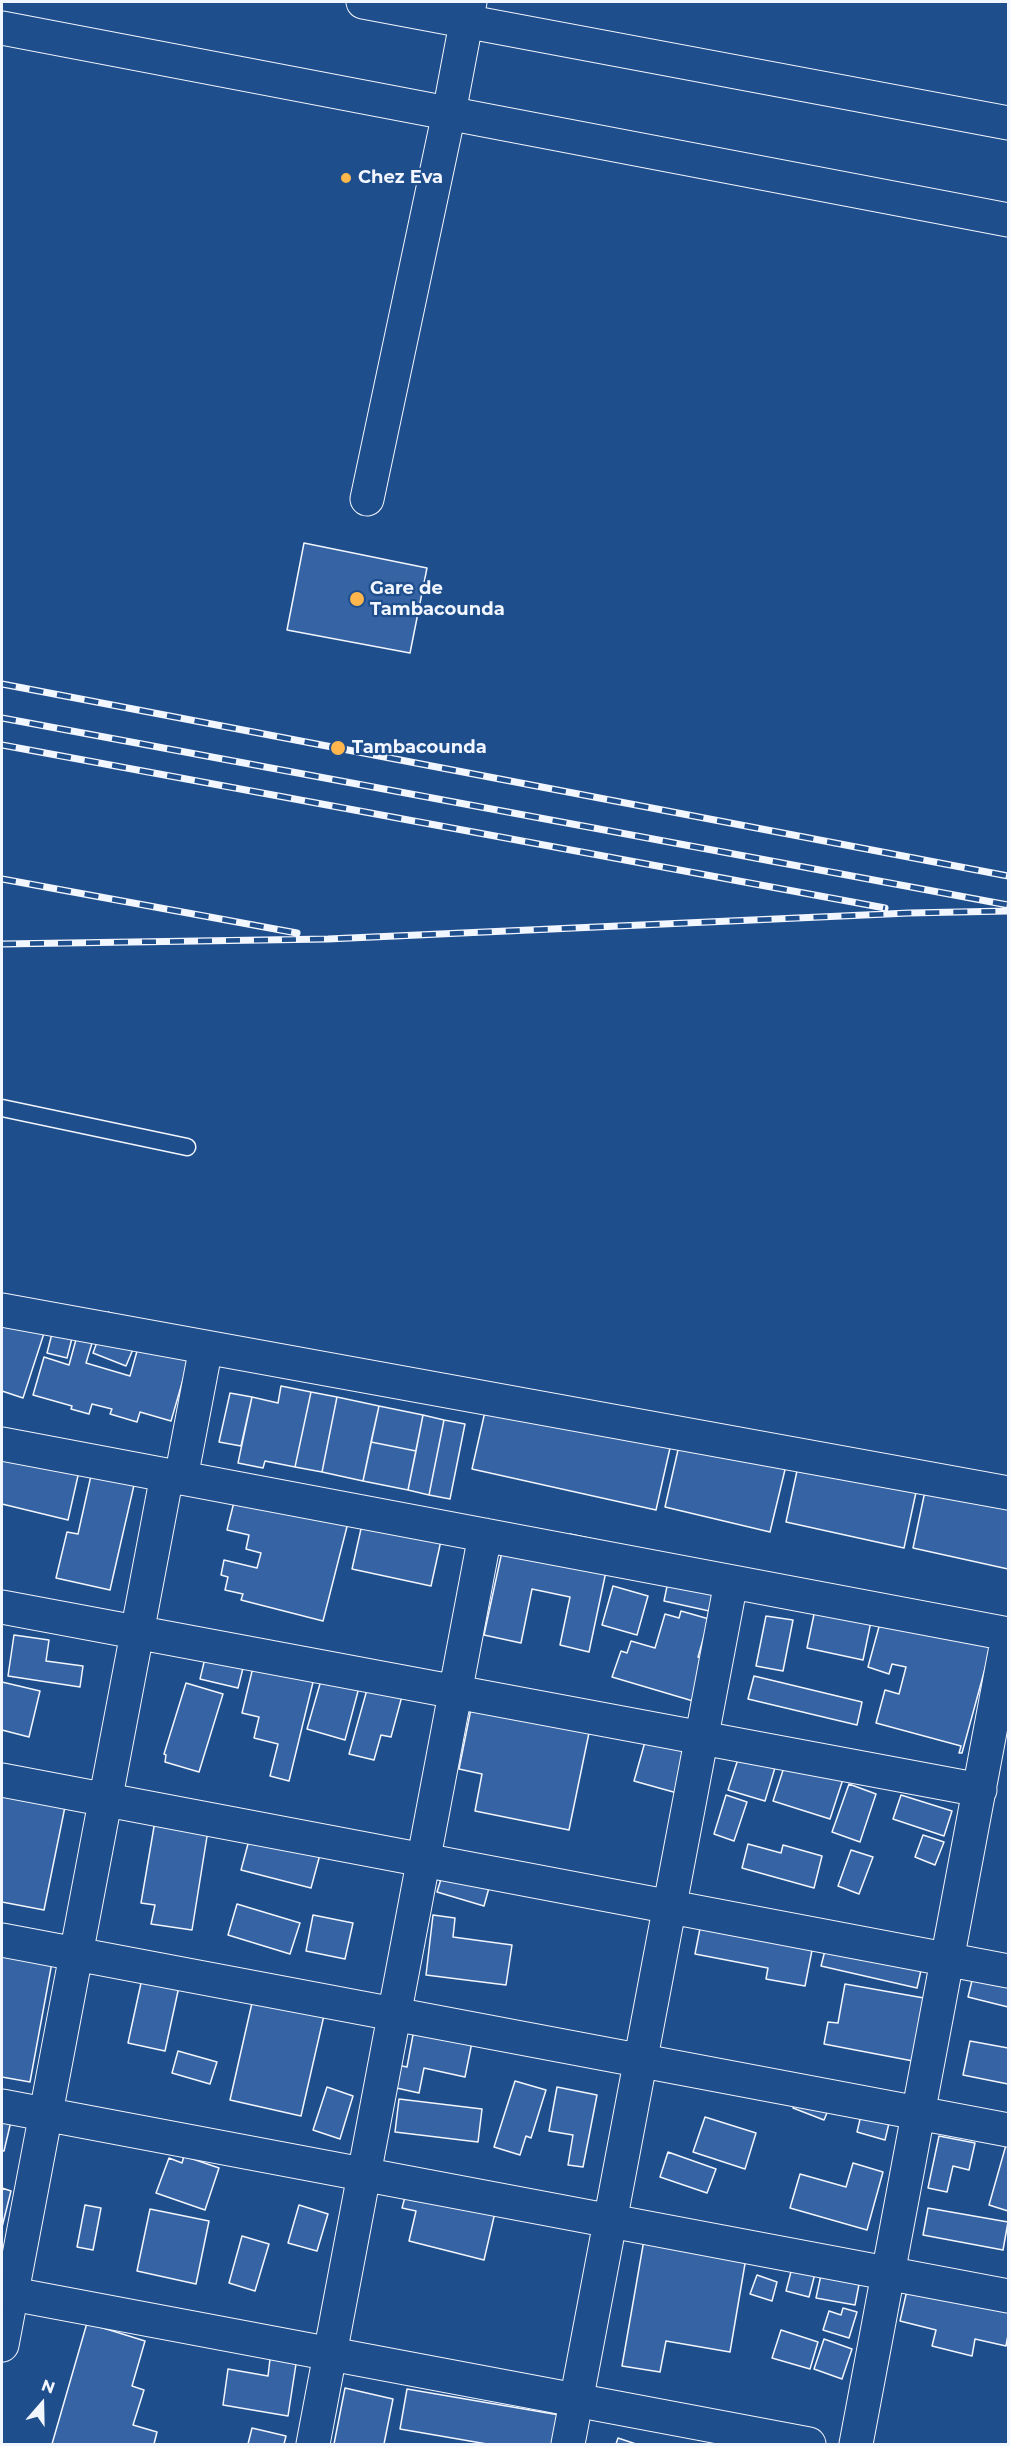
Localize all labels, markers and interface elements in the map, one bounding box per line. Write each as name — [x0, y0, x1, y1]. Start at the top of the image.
place label: Chez Eva — [358, 167, 443, 189]
marker: Chez Eva — [339, 171, 353, 185]
place label: Gare de Tambacounda — [370, 578, 505, 620]
marker: Gare de Tambacounda — [348, 590, 366, 608]
place label: Tambacounda — [352, 737, 487, 759]
marker: Tambacounda — [329, 739, 347, 757]
north arrow — [12, 2374, 72, 2434]
text: N — [39, 2375, 58, 2398]

